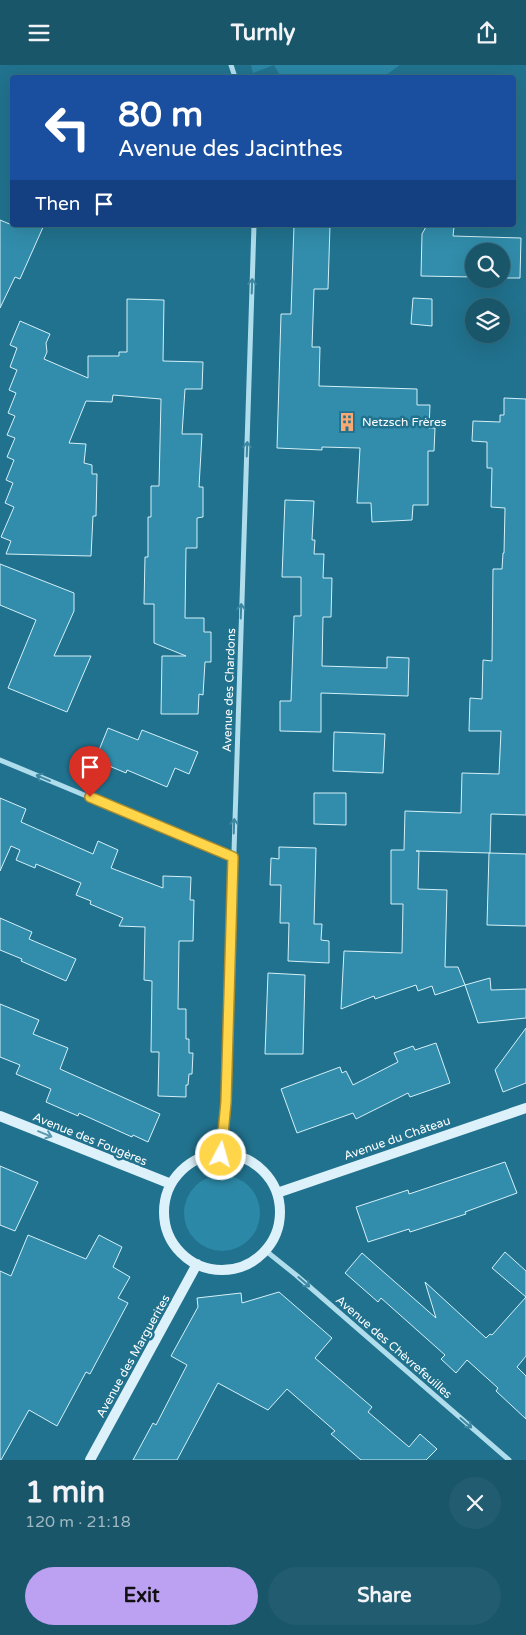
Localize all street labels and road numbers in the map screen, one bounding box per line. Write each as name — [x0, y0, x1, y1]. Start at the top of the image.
street label: Avenue des Chardons — [220, 628, 238, 752]
street label: Avenue des Fougères — [31, 1110, 149, 1168]
street label: Avenue du Château — [342, 1113, 452, 1163]
street label: Avenue des Marguerites — [93, 1292, 173, 1420]
street label: Avenue des Chèvrefeuilles — [333, 1293, 455, 1401]

